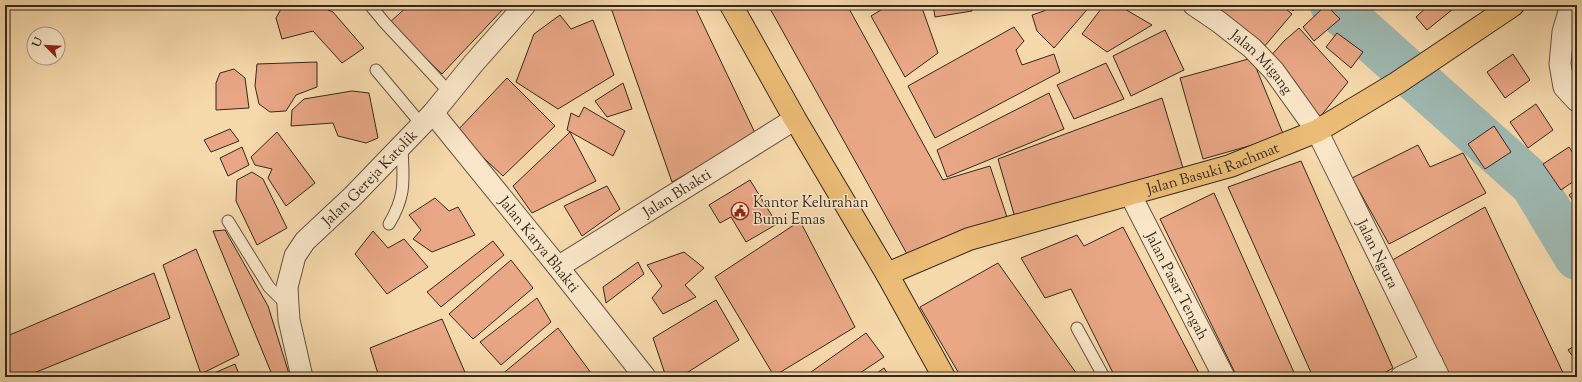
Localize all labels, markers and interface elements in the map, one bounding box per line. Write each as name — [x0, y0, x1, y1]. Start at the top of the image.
street label: Jalan Migang — [1224, 25, 1297, 99]
north arrow — [26, 26, 66, 66]
text: U — [28, 35, 47, 51]
street label: Jalan Gereja Katolik — [317, 126, 423, 232]
street label: Jalan Basuki Rachmat — [1143, 138, 1283, 201]
street label: Jalan Bhakti — [638, 165, 716, 224]
street label: Jalan Karya Bhakti — [492, 192, 583, 298]
place label: Kantor Kelurahan Bumi Emas — [753, 193, 869, 231]
public building icon: Kantor Kelurahan Bumi Emas — [730, 201, 750, 221]
street label: Jalan Ngura — [1350, 215, 1403, 293]
street label: Jalan Pasar Tengah — [1139, 228, 1212, 344]

